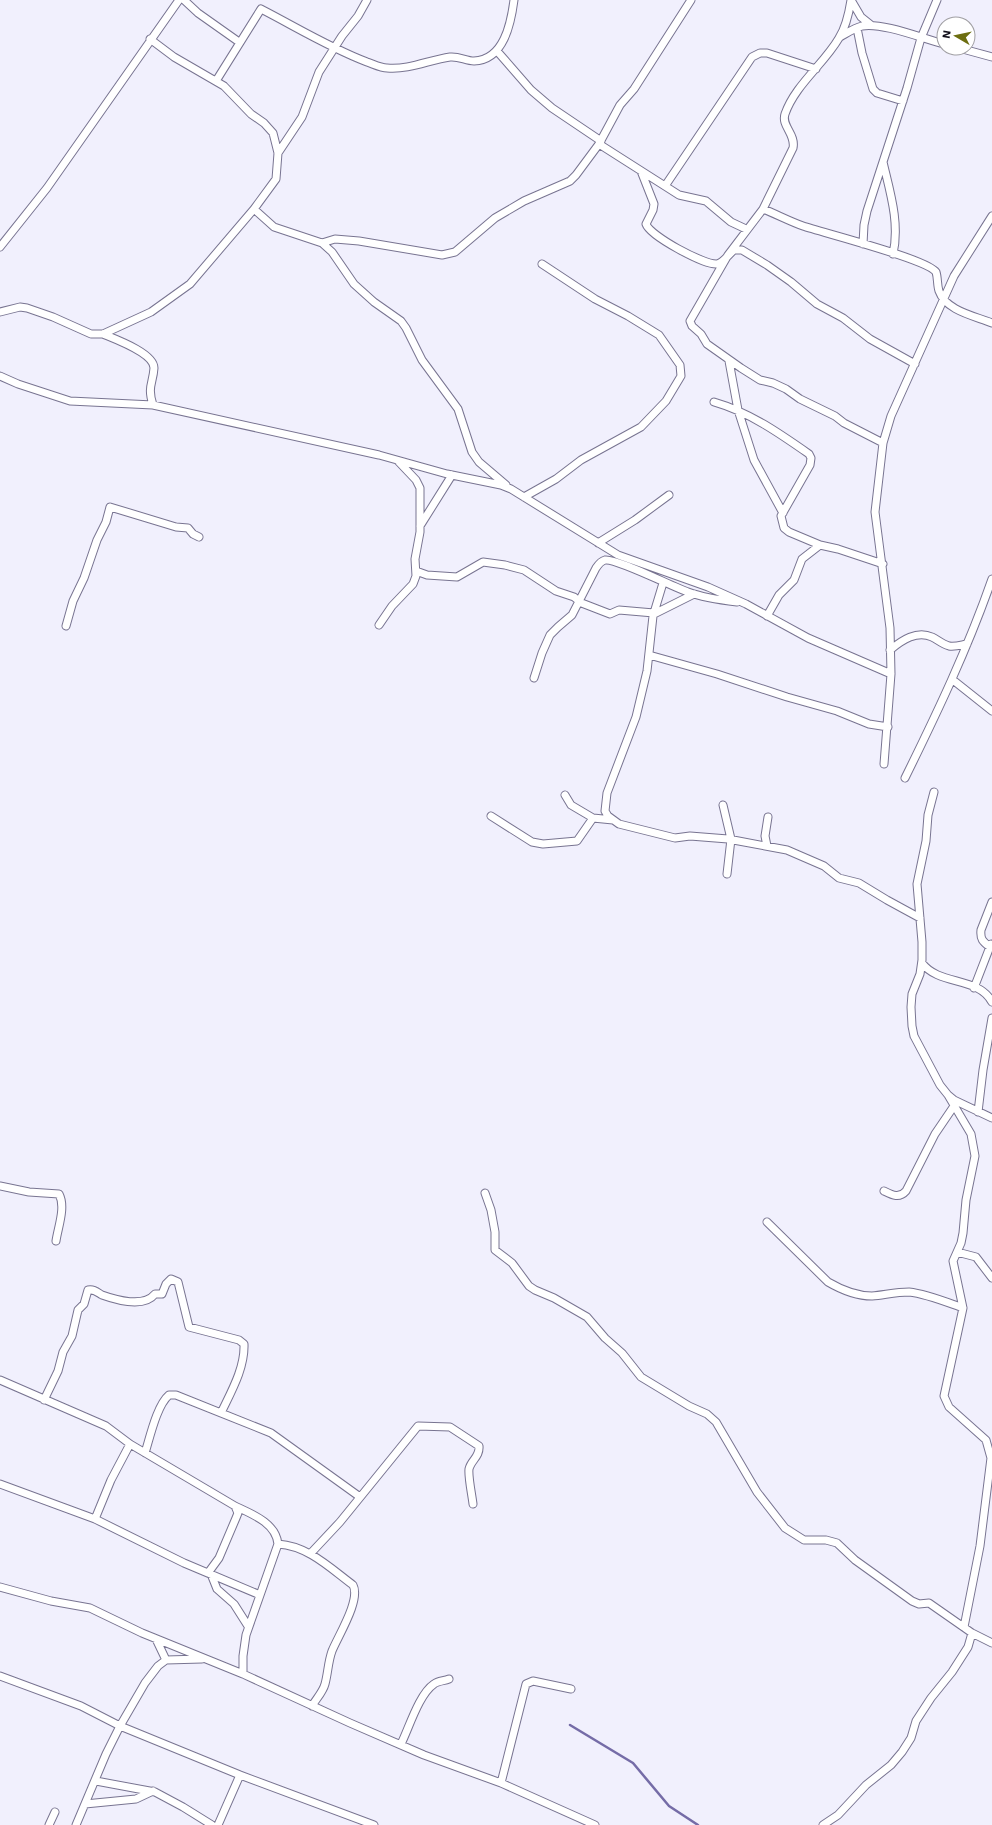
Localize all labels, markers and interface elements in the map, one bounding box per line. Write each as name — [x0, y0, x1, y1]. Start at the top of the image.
north arrow — [936, 16, 976, 56]
text: N — [940, 29, 954, 40]

